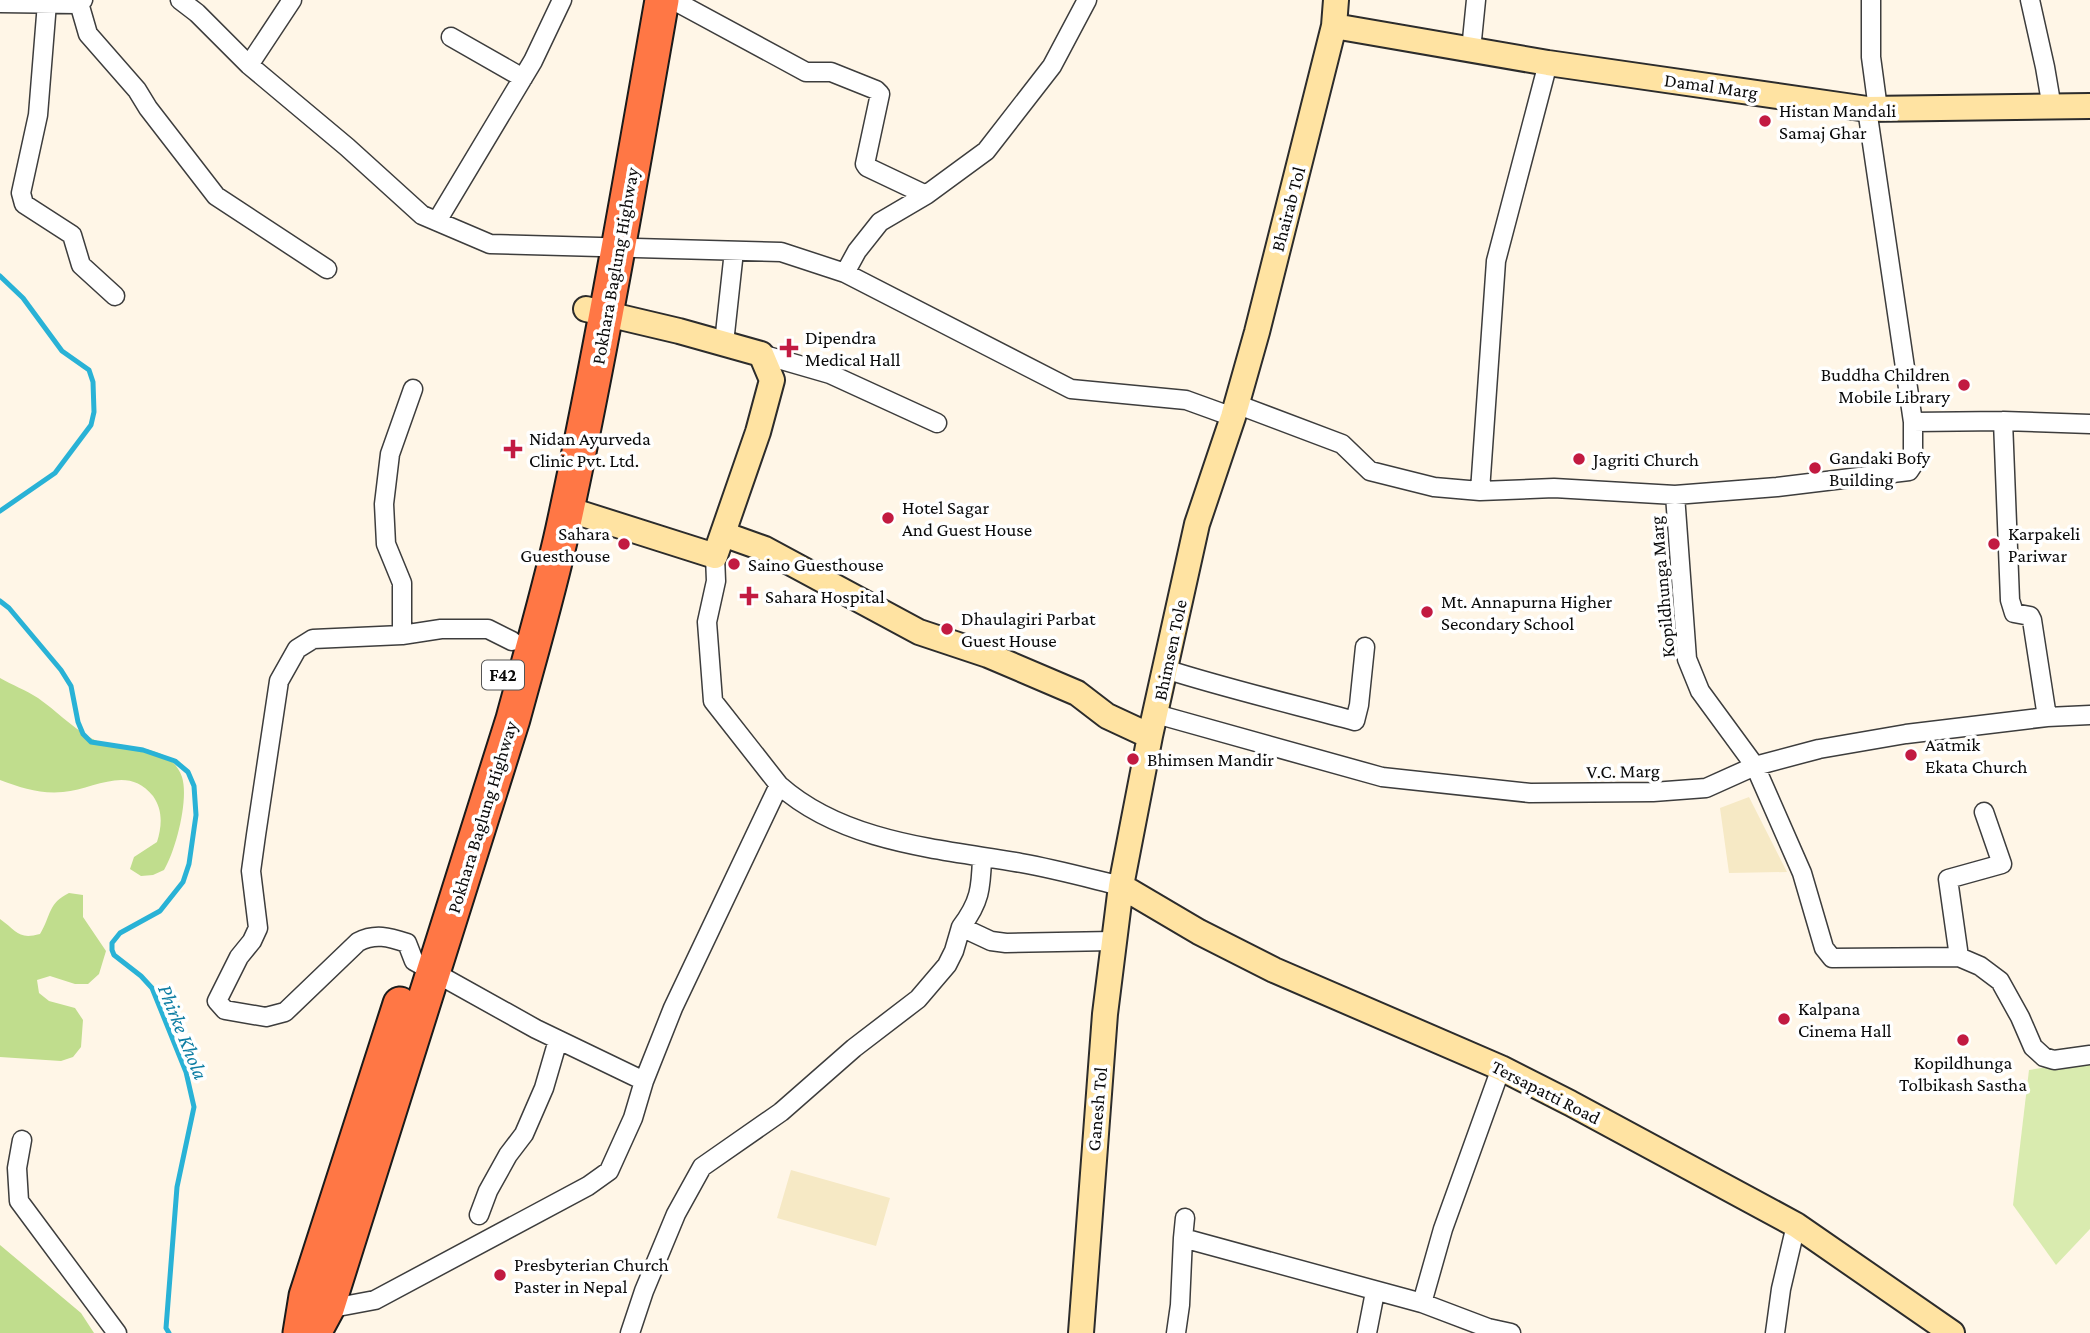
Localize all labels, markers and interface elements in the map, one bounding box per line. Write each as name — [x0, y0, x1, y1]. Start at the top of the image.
street label: Damal Marg — [1663, 69, 1759, 103]
place label: Histan Mandali Samaj Ghar — [1779, 100, 1896, 144]
marker: Histan Mandali Samaj Ghar — [1757, 113, 1773, 129]
street label: Bhairab Tol — [1267, 164, 1309, 254]
street label: Pokhara Baglung Highway — [587, 166, 643, 366]
place label: Dipendra Medical Hall — [805, 327, 901, 370]
marker: Dipendra Medical Hall — [779, 338, 799, 358]
place label: Buddha Children Mobile Library — [1821, 364, 1950, 407]
marker: Buddha Children Mobile Library — [1956, 377, 1972, 393]
place label: Nidan Ayurveda Clinic Pvt. Ltd. — [529, 428, 651, 471]
marker: Nidan Ayurveda Clinic Pvt. Ltd. — [503, 439, 523, 459]
place label: Gandaki Bofy Building — [1829, 447, 1931, 490]
place label: Jagriti Church — [1591, 449, 1699, 470]
marker: Jagriti Church — [1571, 451, 1587, 467]
marker: Gandaki Bofy Building — [1807, 460, 1823, 476]
place label: Hotel Sagar And Guest House — [902, 497, 1032, 540]
marker: Hotel Sagar And Guest House — [880, 510, 896, 526]
street label: Kopildhunga Marg — [1645, 515, 1679, 659]
place label: Sahara Guesthouse — [520, 523, 610, 566]
place label: Karpakeli Pariwar — [2008, 523, 2080, 566]
marker: Sahara Guesthouse — [616, 536, 632, 552]
marker: Karpakeli Pariwar — [1986, 536, 2002, 552]
place label: Saino Guesthouse — [748, 554, 884, 575]
marker: Saino Guesthouse — [726, 556, 742, 572]
marker: Sahara Hospital — [739, 586, 759, 606]
place label: Sahara Hospital — [765, 586, 885, 607]
place label: Mt. Annapurna Higher Secondary School — [1441, 591, 1613, 634]
street label: Bhimsen Tole — [1149, 598, 1191, 702]
marker: Mt. Annapurna Higher Secondary School — [1419, 604, 1435, 620]
place label: Dhaulagiri Parbat Guest House — [961, 608, 1096, 651]
marker: Dhaulagiri Parbat Guest House — [939, 621, 955, 637]
road number: F42 — [482, 660, 524, 690]
street label: Pokhara Baglung Highway — [443, 718, 521, 916]
place label: Aatmik Ekata Church — [1925, 734, 2027, 777]
marker: Aatmik Ekata Church — [1903, 747, 1919, 763]
place label: Bhimsen Mandir — [1147, 749, 1274, 770]
marker: Bhimsen Mandir — [1125, 751, 1141, 767]
street label: V.C. Marg — [1586, 760, 1660, 782]
water label: Phirke Khola — [153, 981, 213, 1083]
place label: Kalpana Cinema Hall — [1798, 998, 1892, 1041]
marker: Kalpana Cinema Hall — [1776, 1011, 1792, 1027]
marker: Kopildhunga Tolbikash Sastha — [1955, 1032, 1971, 1048]
place label: Kopildhunga Tolbikash Sastha — [1899, 1052, 2027, 1095]
street label: Tersapatti Road — [1488, 1056, 1604, 1128]
street label: Ganesh Tol — [1083, 1066, 1111, 1152]
place label: Presbyterian Church Paster in Nepal — [514, 1254, 669, 1297]
marker: Presbyterian Church Paster in Nepal — [492, 1267, 508, 1283]

